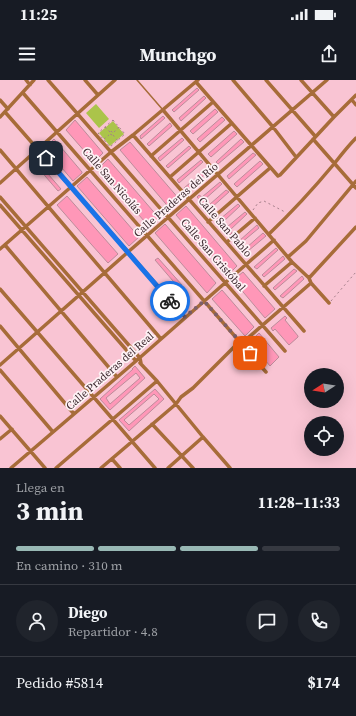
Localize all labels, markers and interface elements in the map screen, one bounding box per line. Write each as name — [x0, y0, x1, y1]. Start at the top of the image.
text: 11:25 — [20, 4, 57, 25]
text: Munchgo — [139, 42, 217, 67]
icon: menu — [16, 43, 38, 65]
icon: share — [318, 43, 340, 65]
pin — [29, 141, 63, 175]
street label: Calle San Nicolás — [79, 144, 145, 218]
icon: home — [35, 147, 57, 169]
street label: Calle Praderas del Río — [131, 159, 221, 241]
street label: Calle San Pablo — [195, 194, 255, 260]
street label: Calle San Cristóbal — [177, 215, 249, 295]
courier — [150, 281, 190, 321]
icon: bike — [159, 290, 181, 312]
street label: Calle Praderas del Real — [63, 329, 157, 413]
pin — [233, 336, 267, 370]
icon: bag — [239, 342, 261, 364]
north arrow — [304, 368, 344, 408]
map controls — [304, 368, 344, 456]
button: locate — [304, 416, 344, 456]
text: Llega en — [16, 479, 65, 496]
text: 11:28–11:33 — [258, 492, 340, 513]
text: 3 min — [16, 493, 83, 529]
text: En camino · 310 m — [16, 557, 122, 574]
button: person — [16, 600, 58, 642]
button: chat — [246, 600, 288, 642]
button: phone — [298, 600, 340, 642]
text: Diego — [68, 602, 108, 623]
text: Repartidor · 4.8 — [68, 623, 158, 640]
text: Pedido #5814 — [16, 672, 103, 693]
text: $174 — [307, 672, 340, 693]

